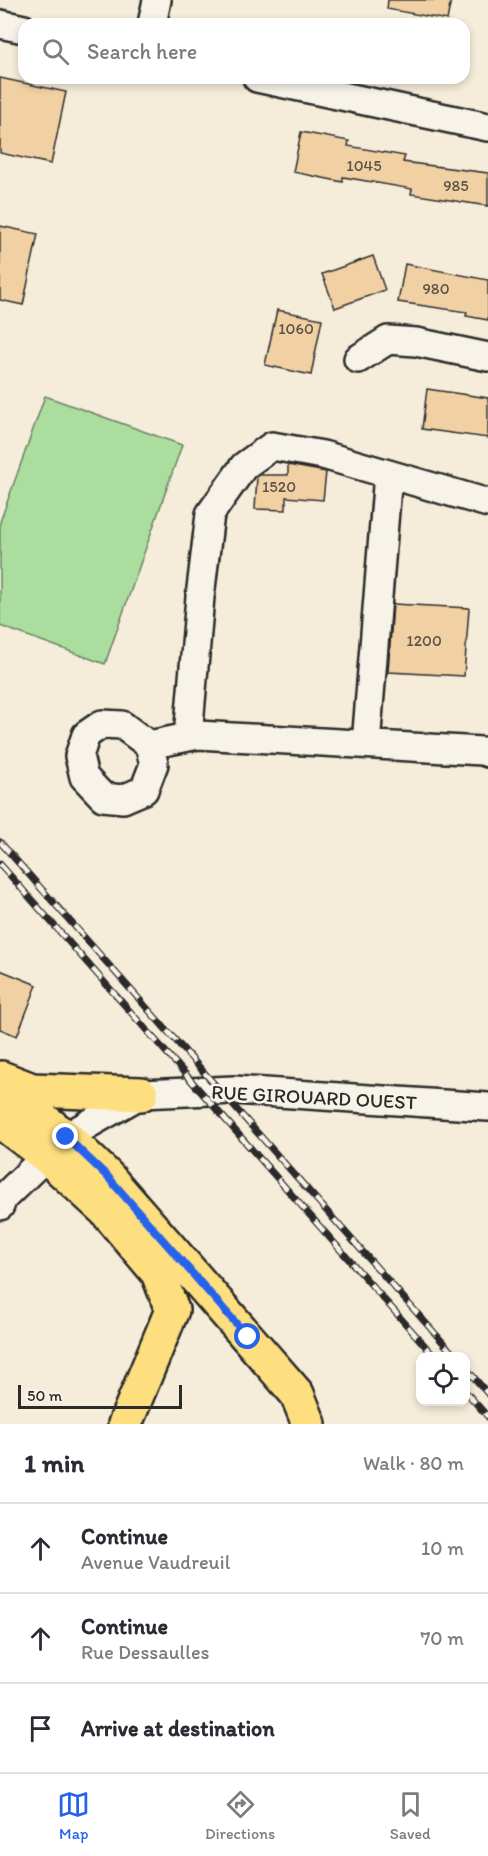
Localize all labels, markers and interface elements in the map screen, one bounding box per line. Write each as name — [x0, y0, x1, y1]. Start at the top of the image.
search box — [18, 18, 470, 84]
icon: search — [39, 35, 72, 68]
text: Search here — [87, 38, 197, 65]
house number: 1045 — [346, 156, 382, 175]
house number: 985 — [443, 176, 469, 195]
house number: 980 — [423, 279, 450, 298]
house number: 1060 — [278, 319, 314, 338]
house number: 1520 — [262, 477, 296, 496]
house number: 1200 — [406, 631, 442, 650]
street label: RUE GIROUARD OUEST — [211, 1080, 417, 1114]
route end — [52, 1123, 78, 1149]
route start — [234, 1323, 260, 1349]
map controls — [416, 1352, 470, 1406]
button: locate — [416, 1352, 470, 1406]
scale bar — [18, 1382, 182, 1410]
text: 50 m — [27, 1386, 62, 1405]
text: 1 min — [24, 1447, 84, 1479]
text: Walk · 80 m — [363, 1451, 464, 1475]
text: Continue — [81, 1523, 168, 1550]
icon: ahead — [24, 1532, 57, 1565]
text: 10 m — [421, 1536, 464, 1560]
text: Avenue Vaudreuil — [81, 1550, 230, 1574]
text: Continue — [81, 1613, 168, 1640]
icon: ahead — [24, 1622, 57, 1655]
text: 70 m — [420, 1626, 464, 1650]
text: Rue Dessaulles — [81, 1640, 209, 1664]
icon: arrive — [24, 1712, 57, 1745]
text: Arrive at destination — [81, 1715, 275, 1742]
tab: Map — [57, 1788, 90, 1843]
tab: Directions — [205, 1788, 275, 1843]
tab: Saved — [390, 1788, 431, 1843]

